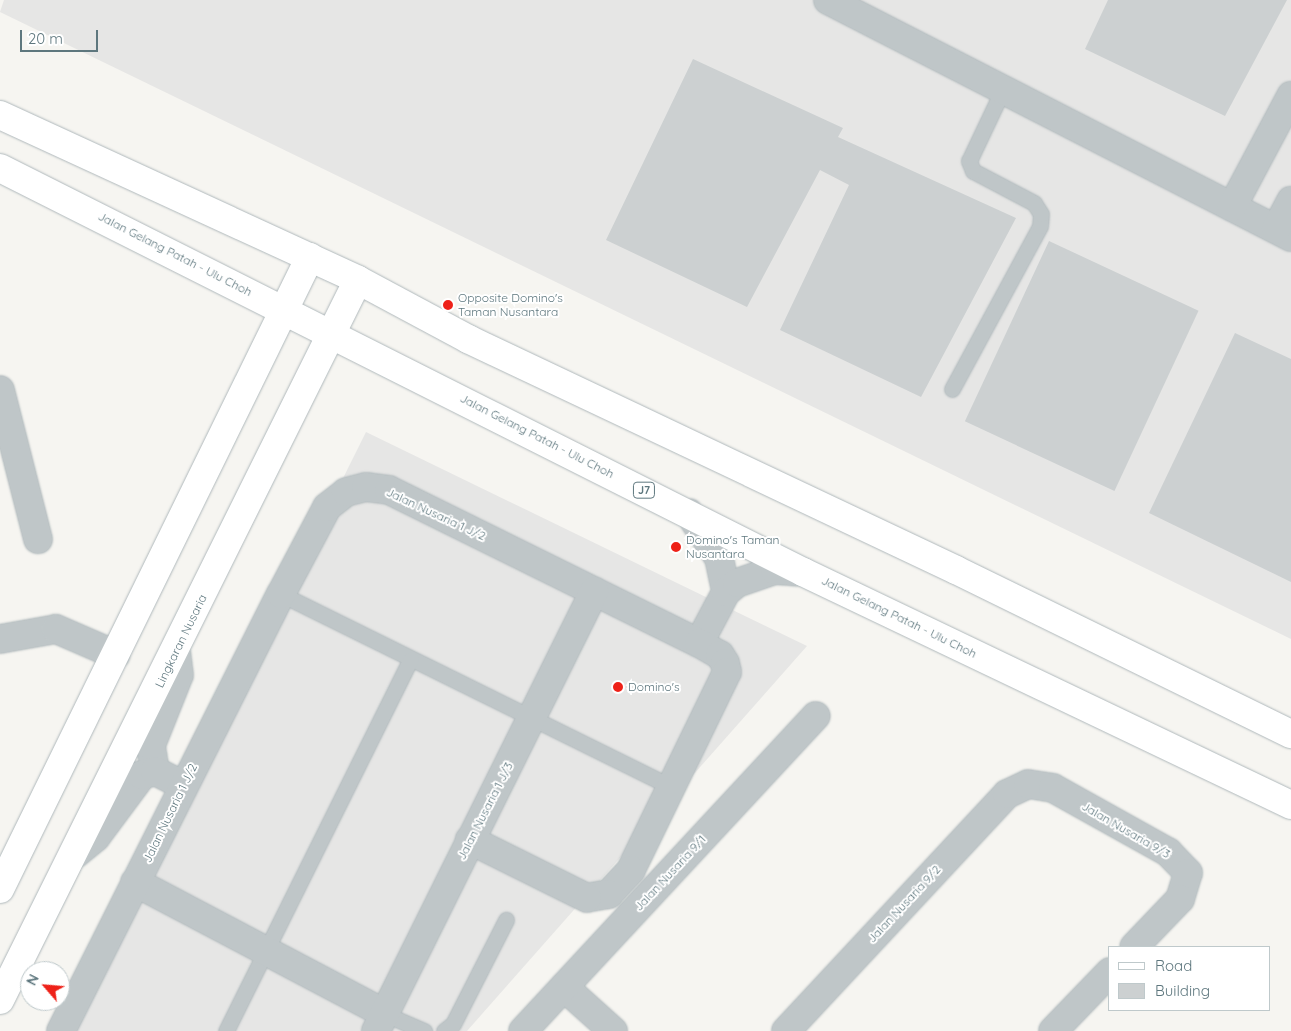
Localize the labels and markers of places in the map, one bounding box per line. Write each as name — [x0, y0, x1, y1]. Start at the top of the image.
place label: Opposite Domino's Taman Nusantara — [458, 291, 563, 319]
marker: Opposite Domino's Taman Nusantara — [442, 299, 454, 311]
place label: Domino's Taman Nusantara — [686, 533, 779, 561]
marker: Domino's Taman Nusantara — [670, 541, 682, 553]
place label: Domino's — [628, 680, 680, 694]
marker: Domino's — [612, 681, 624, 693]

